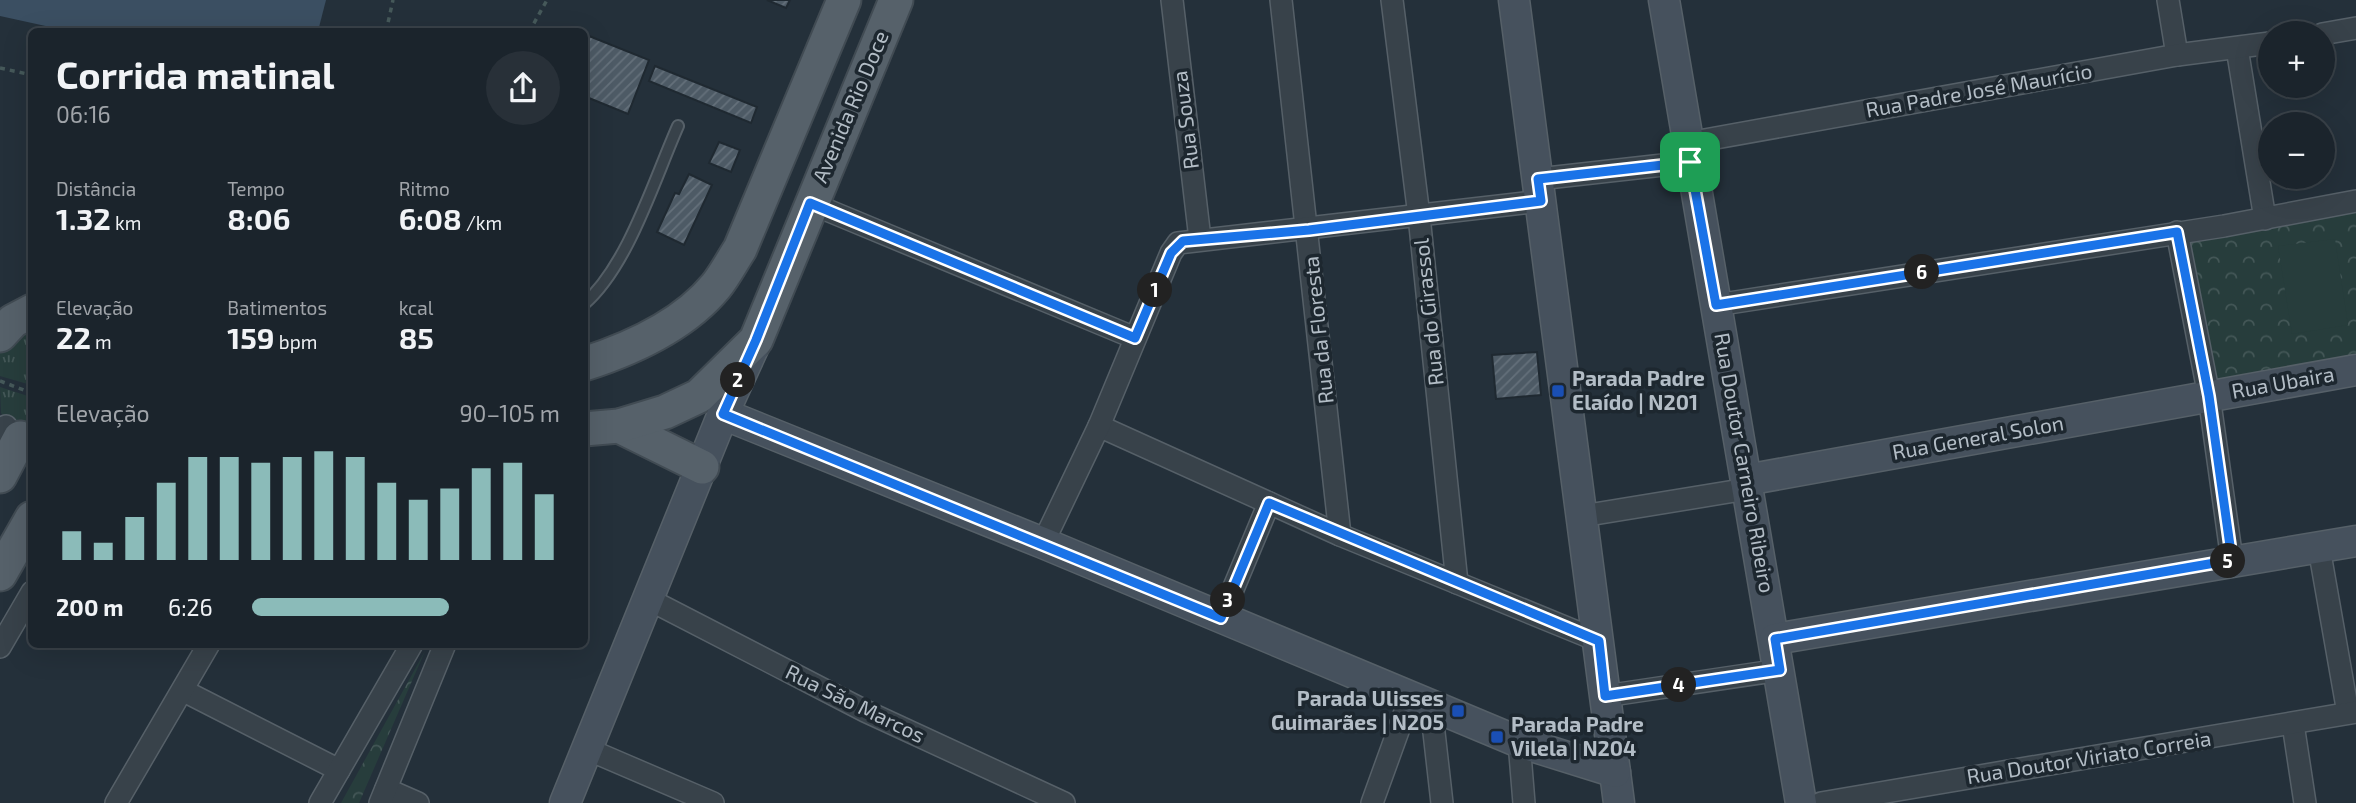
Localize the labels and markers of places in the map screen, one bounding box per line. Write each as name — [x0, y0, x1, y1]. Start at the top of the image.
pin — [1660, 132, 1720, 192]
pin: 6 — [1904, 254, 1940, 290]
pin: 1 — [1138, 272, 1172, 308]
pin: 2 — [720, 362, 756, 398]
place label: Parada Padre Elaído | N201 — [1572, 365, 1705, 414]
marker: Parada Padre Elaído | N201 — [1550, 383, 1566, 399]
pin: 5 — [2210, 544, 2246, 578]
pin: 3 — [1210, 582, 1246, 618]
pin: 4 — [1662, 668, 1696, 702]
place label: Parada Ulisses Guimarães | N205 — [1271, 685, 1444, 734]
marker: Parada Ulisses Guimarães | N205 — [1450, 703, 1466, 719]
place label: Parada Padre Vilela | N204 — [1511, 711, 1644, 760]
marker: Parada Padre Vilela | N204 — [1489, 729, 1505, 745]

